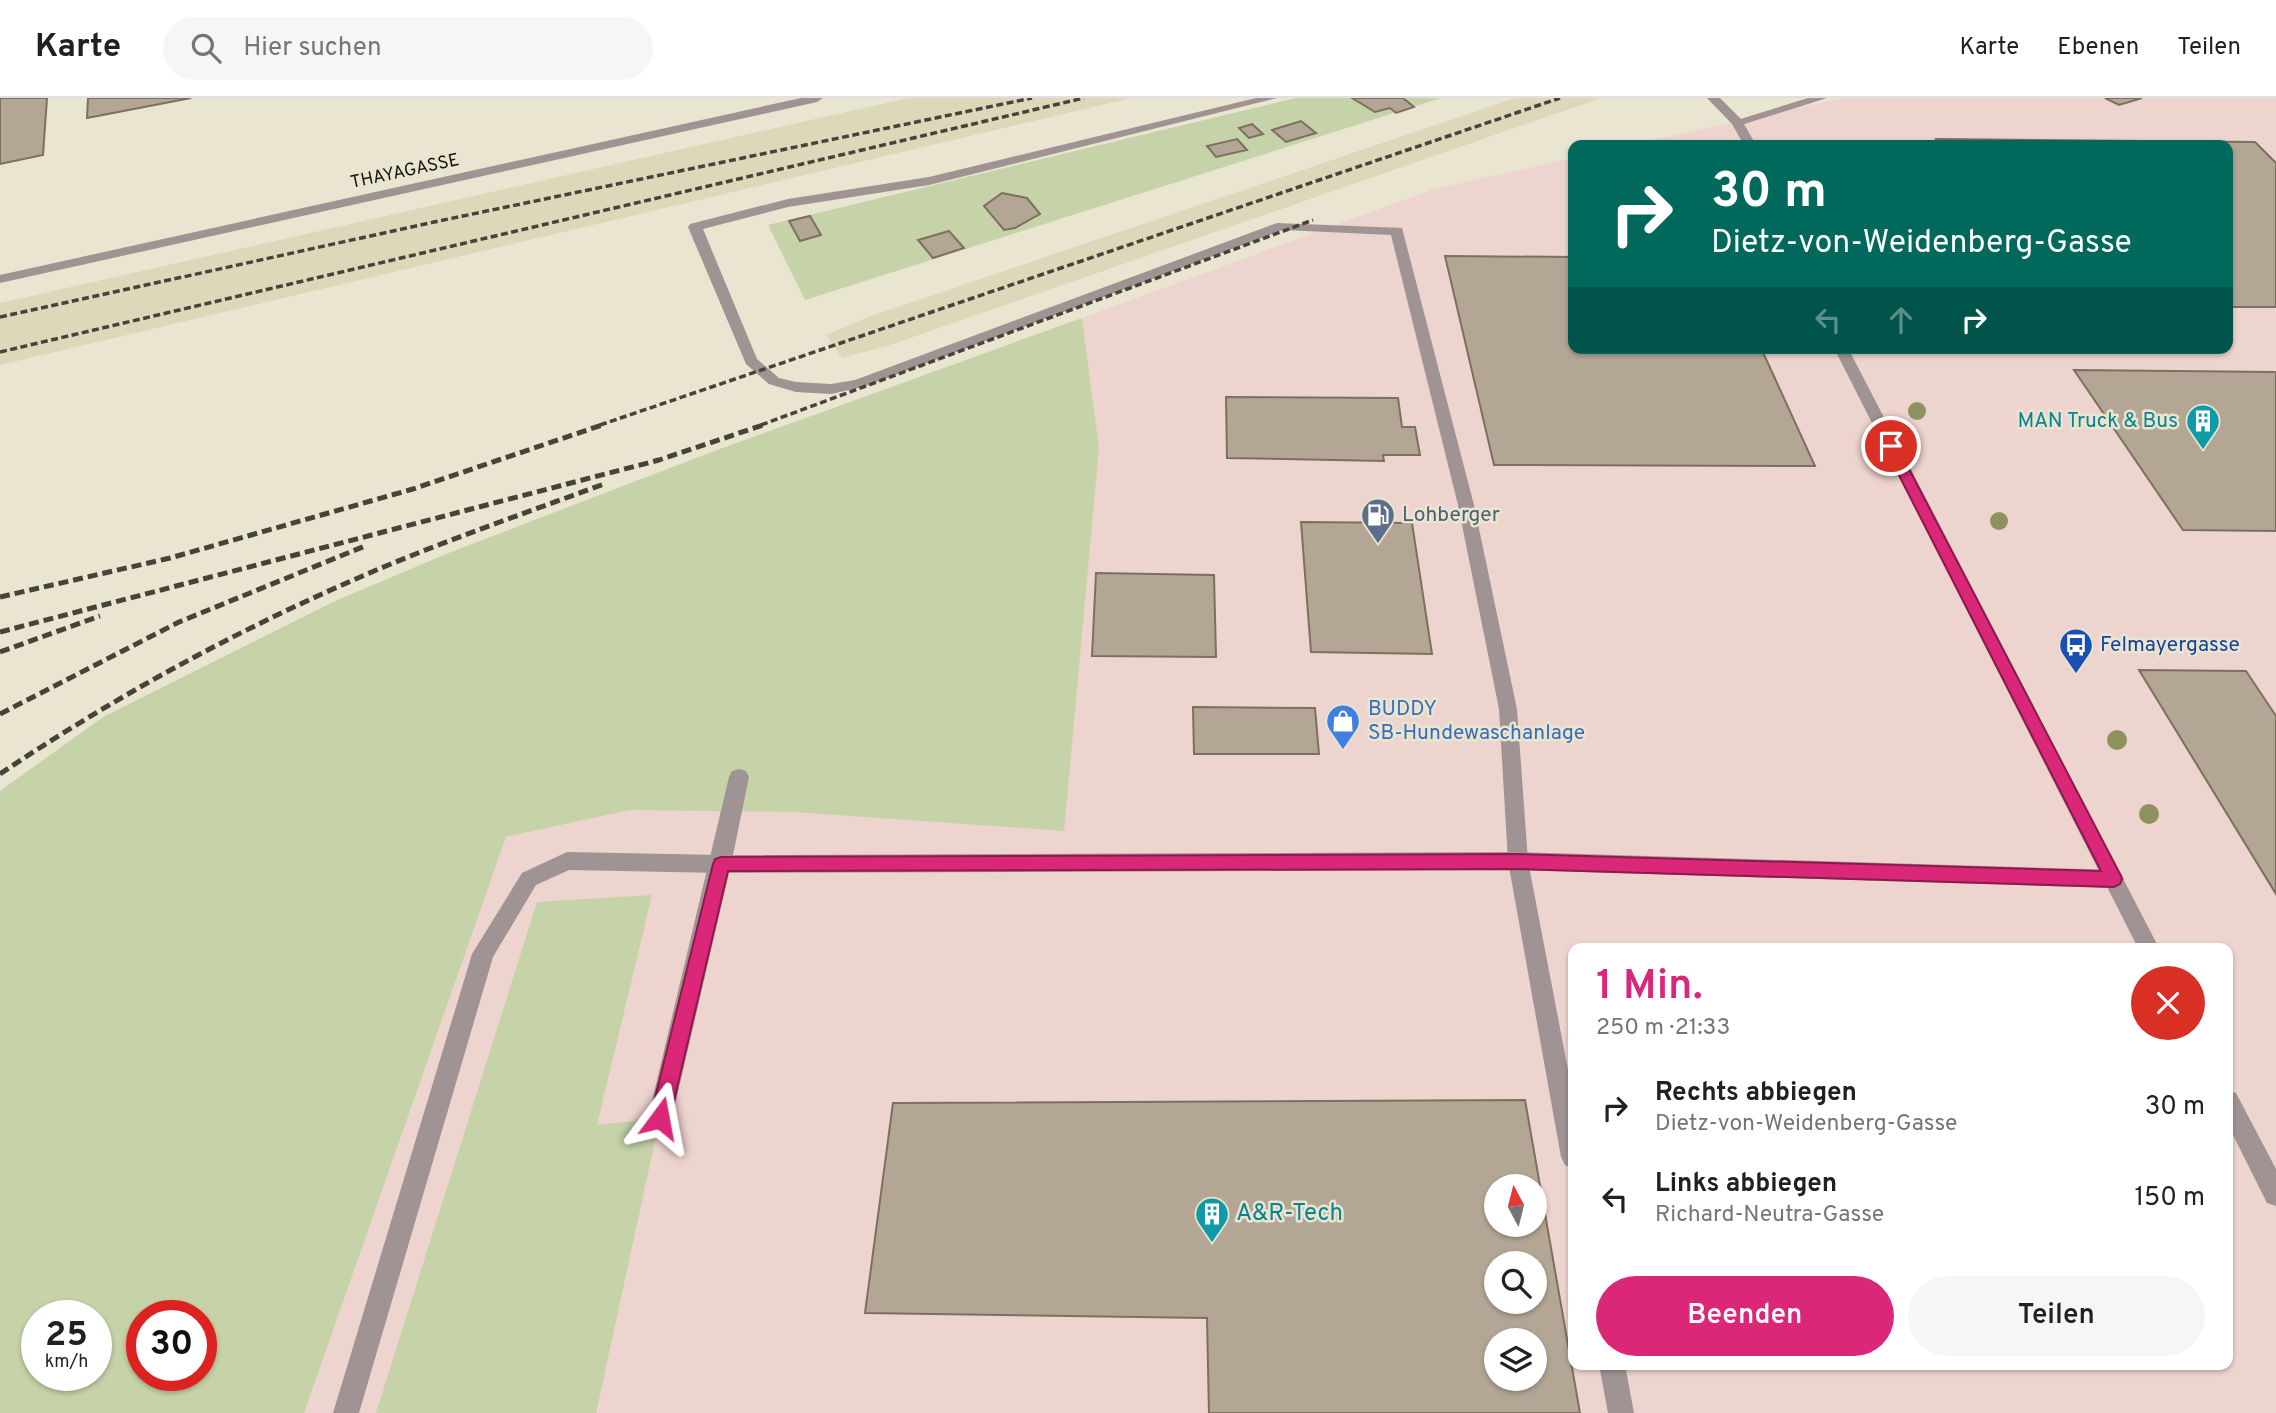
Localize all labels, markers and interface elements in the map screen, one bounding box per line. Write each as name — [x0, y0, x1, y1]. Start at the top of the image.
search box — [163, 17, 653, 80]
text: Karte — [35, 27, 121, 69]
icon: search — [187, 29, 225, 67]
text: Hier suchen — [243, 32, 382, 65]
text: Karte — [1959, 33, 2019, 63]
text: Ebenen — [2057, 33, 2139, 63]
text: Teilen — [2177, 33, 2241, 63]
street label: THAYAGASSE — [348, 149, 462, 195]
text: 30 m — [1711, 163, 1827, 225]
icon: right — [1596, 168, 1687, 259]
text: Dietz-von-Weidenberg-Gasse — [1711, 224, 2132, 264]
icon: left — [1809, 301, 1847, 339]
icon: ahead — [1882, 301, 1920, 339]
icon: right — [1955, 301, 1993, 339]
building icon: MAN Truck & Bus — [2184, 402, 2222, 451]
place label: MAN Truck & Bus — [2017, 408, 2178, 435]
pin — [1861, 416, 1921, 476]
icon: arrive — [1872, 427, 1910, 465]
fuel station icon: Lohberger — [1359, 496, 1397, 545]
place label: Lohberger — [1402, 502, 1500, 529]
bus stop icon: Felmayergasse — [2057, 626, 2095, 675]
place label: Felmayergasse — [2100, 632, 2240, 659]
place label: BUDDY SB-Hundewaschanlage — [1368, 696, 1585, 747]
shop icon: BUDDY SB-Hundewaschanlage — [1324, 702, 1362, 751]
text: 1 Min. — [1596, 961, 1703, 1014]
button: close — [2131, 966, 2205, 1040]
text: 250 m · 21:33 — [1596, 1014, 1730, 1043]
text: Rechts abbiegen — [1655, 1077, 1857, 1110]
position arrow — [623, 1081, 697, 1155]
icon: right — [1596, 1089, 1634, 1127]
text: 30 m — [2145, 1091, 2205, 1124]
text: Dietz-von-Weidenberg-Gasse — [1655, 1110, 1957, 1139]
text: Links abbiegen — [1655, 1168, 1837, 1201]
north arrow — [1484, 1174, 1547, 1237]
map controls — [1484, 1174, 1547, 1391]
icon: left — [1596, 1180, 1634, 1218]
text: 150 m — [2134, 1182, 2205, 1215]
building icon: A&R-Tech — [1193, 1195, 1231, 1244]
place label: A&R-Tech — [1236, 1199, 1343, 1229]
text: Richard-Neutra-Gasse — [1655, 1201, 1884, 1230]
button: search — [1484, 1251, 1547, 1314]
button: Beenden — [1596, 1276, 1894, 1356]
button: Teilen — [1908, 1276, 2205, 1356]
speed limit sign: 30 — [126, 1300, 217, 1391]
text: 25 — [45, 1314, 88, 1358]
button: layers — [1484, 1328, 1547, 1391]
text: km/h — [45, 1351, 88, 1374]

